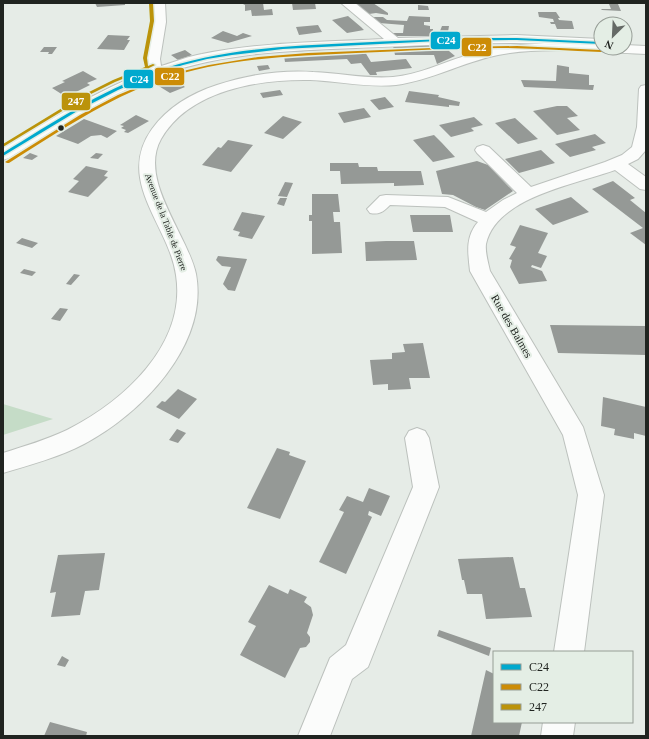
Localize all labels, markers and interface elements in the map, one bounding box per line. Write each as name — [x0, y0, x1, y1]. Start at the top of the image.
north arrow — [593, 16, 633, 56]
line badge: C24 — [430, 31, 461, 50]
text: C24 — [437, 34, 456, 46]
line badge: C22 — [461, 37, 492, 57]
text: N — [603, 38, 615, 52]
text: C22 — [468, 41, 487, 53]
line badge: C22 — [154, 67, 185, 86]
line badge: C24 — [123, 69, 154, 89]
text: C22 — [161, 70, 180, 82]
text: C24 — [130, 73, 149, 85]
line badge: 247 — [61, 92, 91, 111]
text: 247 — [68, 95, 85, 107]
unlabelled marker — [56, 123, 66, 133]
street label: Avenue de la Table de Pierre — [143, 172, 189, 272]
street label: Rue des Balmes — [489, 292, 535, 360]
legend — [493, 651, 633, 723]
text: C24 — [529, 660, 549, 674]
text: C22 — [529, 680, 549, 694]
text: 247 — [529, 700, 547, 714]

